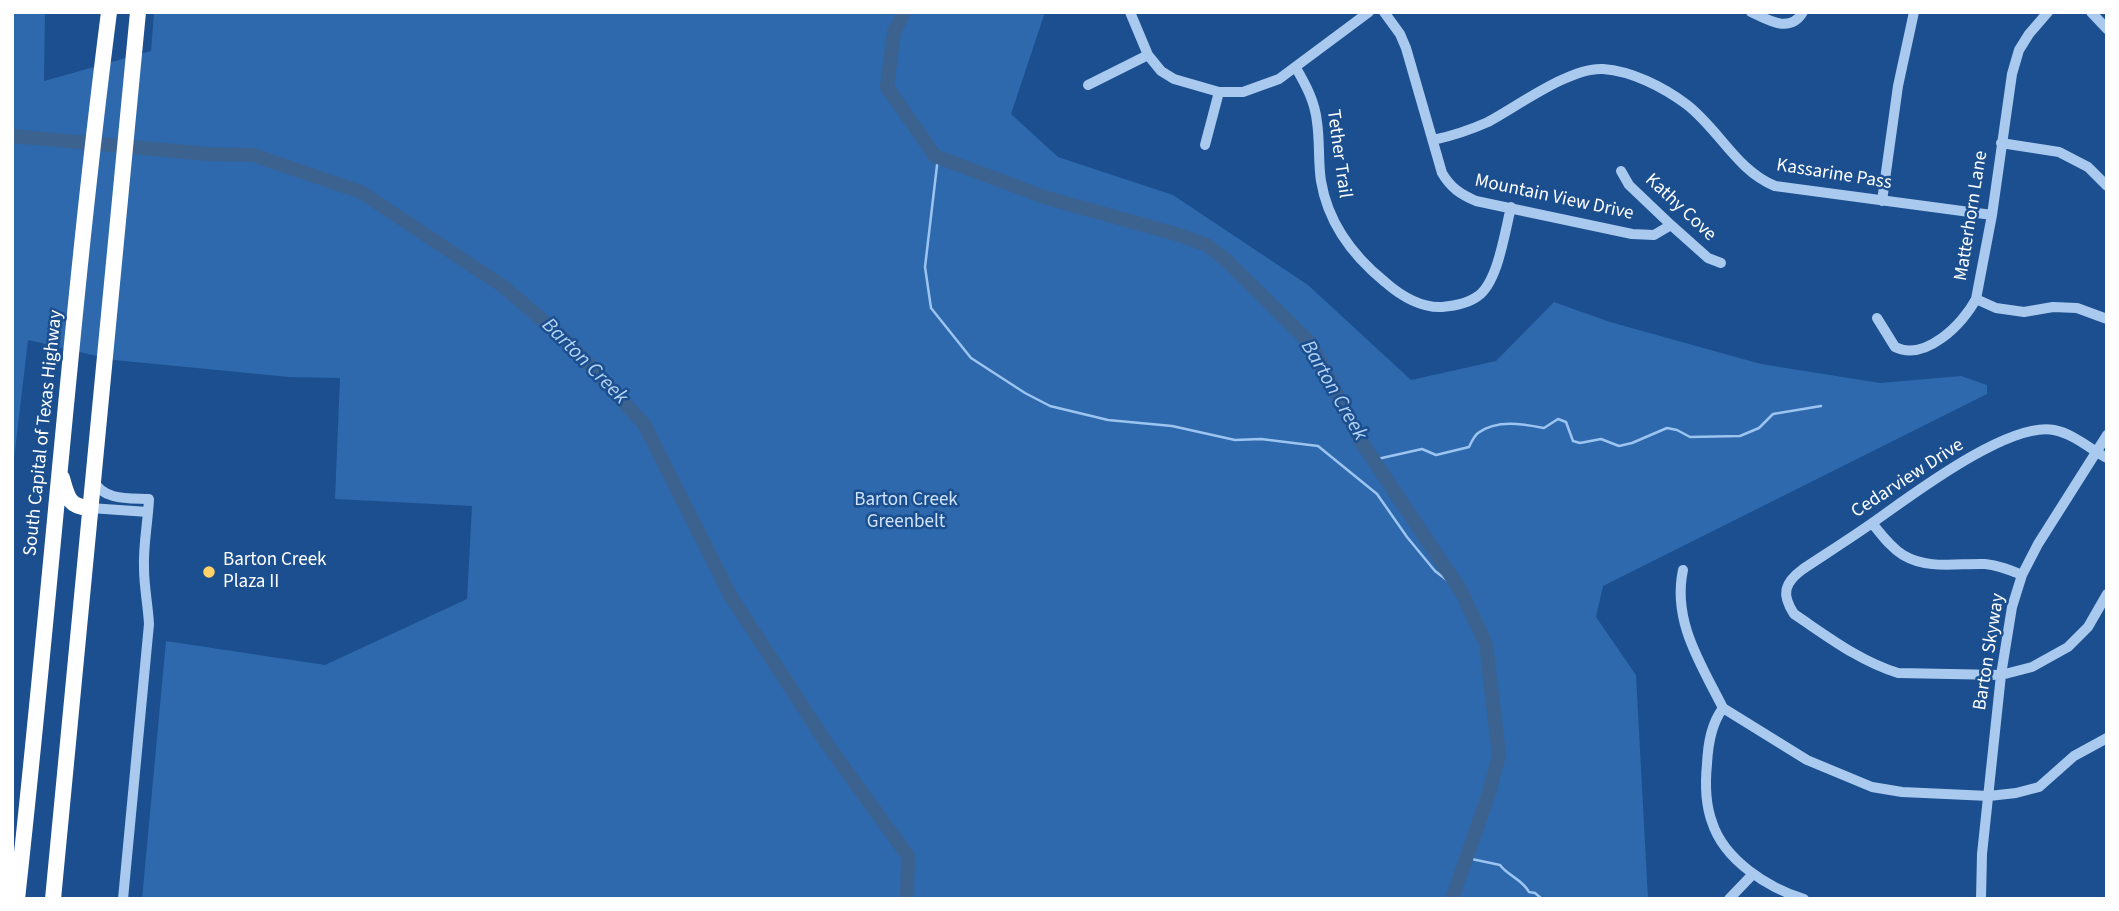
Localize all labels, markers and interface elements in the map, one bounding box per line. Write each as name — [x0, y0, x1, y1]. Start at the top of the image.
street label: Tether Trail — [1320, 108, 1356, 200]
street label: Matterhorn Lane — [1950, 149, 1994, 283]
street label: Kassarine Pass — [1775, 155, 1893, 195]
street label: Kathy Cove — [1640, 169, 1720, 247]
street label: Mountain View Drive — [1472, 170, 1636, 226]
street label: South Capital of Texas Highway — [20, 309, 68, 557]
water label: Barton Creek — [536, 314, 632, 410]
water label: Barton Creek — [1294, 336, 1372, 446]
street label: Cedarview Drive — [1848, 434, 1968, 524]
park label: Barton Creek Greenbelt — [854, 490, 958, 534]
place label: Barton Creek Plaza II — [223, 550, 326, 594]
marker: Barton Creek Plaza II — [201, 564, 217, 580]
street label: Barton Skyway — [1969, 592, 2011, 712]

